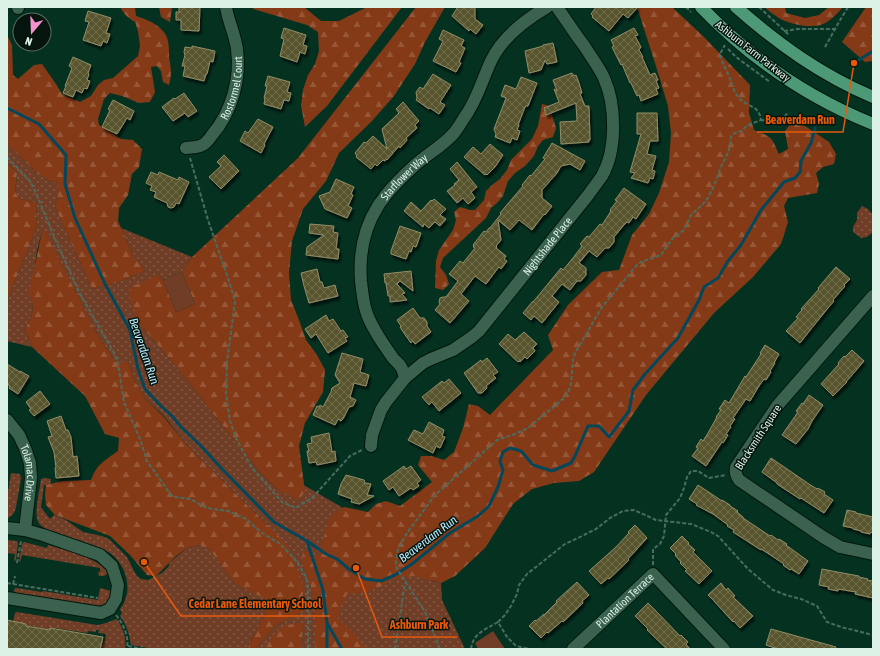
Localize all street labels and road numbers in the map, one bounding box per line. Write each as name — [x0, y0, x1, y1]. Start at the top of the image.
street label: Ashburn Farm Parkway — [713, 18, 793, 84]
street label: Rostormel Court — [218, 56, 244, 122]
street label: Starflower Way — [378, 151, 430, 202]
street label: Nightshade Place — [520, 215, 574, 277]
street label: Blacksmith Square — [733, 402, 783, 472]
street label: Tolamac Drive — [18, 443, 37, 502]
street label: Plantation Terrace — [594, 571, 656, 630]

